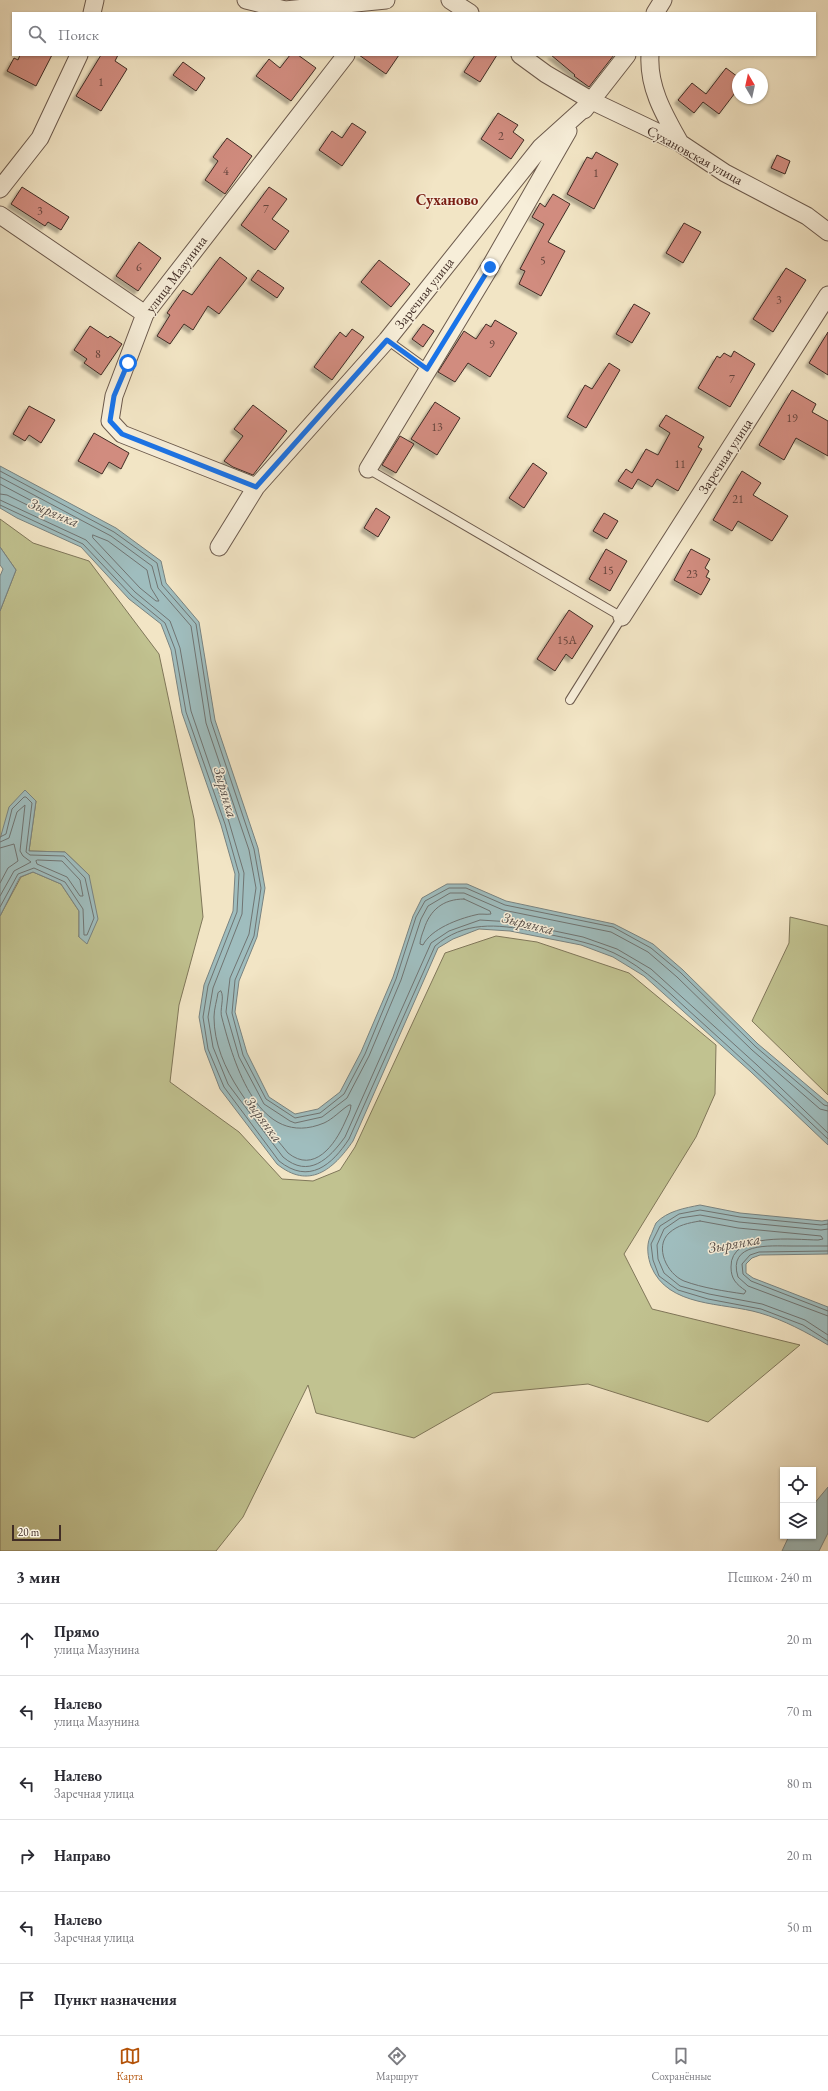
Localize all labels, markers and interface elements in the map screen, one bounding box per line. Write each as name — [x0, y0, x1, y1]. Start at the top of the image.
search box — [12, 12, 816, 56]
icon: search — [26, 23, 48, 45]
text: Поиск — [58, 25, 99, 44]
north arrow — [732, 68, 768, 104]
house number: 1 — [98, 74, 104, 90]
street label: Сухановская улица — [644, 121, 746, 189]
house number: 2 — [498, 128, 504, 144]
house number: 4 — [223, 163, 229, 179]
house number: 1 — [593, 165, 599, 181]
district label: Суханово — [416, 190, 479, 209]
house number: 7 — [263, 201, 269, 217]
house number: 3 — [37, 203, 43, 219]
street label: улица Мазунина — [141, 231, 211, 316]
house number: 5 — [540, 252, 546, 268]
street label: Заречная улица — [390, 253, 458, 333]
route end — [481, 258, 499, 276]
house number: 6 — [136, 259, 142, 275]
house number: 3 — [776, 292, 782, 308]
house number: 9 — [489, 336, 495, 352]
house number: 8 — [95, 346, 101, 362]
route start — [119, 354, 137, 372]
house number: 7 — [729, 371, 735, 387]
house number: 19 — [786, 410, 798, 426]
street label: Заречная улица — [694, 415, 756, 497]
house number: 13 — [431, 419, 443, 435]
house number: 11 — [674, 456, 686, 472]
house number: 21 — [732, 491, 744, 507]
water label: Зырянка — [26, 493, 82, 531]
house number: 15 — [602, 562, 614, 578]
house number: 23 — [686, 566, 698, 582]
house number: 15А — [557, 632, 578, 648]
water label: Зырянка — [210, 764, 242, 820]
water label: Зырянка — [500, 907, 556, 939]
water label: Зырянка — [241, 1092, 287, 1146]
water label: Зырянка — [706, 1229, 762, 1257]
map controls — [780, 1467, 816, 1539]
button: locate — [780, 1467, 816, 1503]
button: layers — [780, 1503, 816, 1539]
scale bar — [12, 1523, 61, 1542]
text: 20 m — [18, 1525, 39, 1539]
text: 3 мин — [16, 1566, 60, 1588]
text: Пешком · 240 m — [728, 1569, 812, 1586]
text: Прямо — [54, 1622, 99, 1641]
icon: ahead — [16, 1629, 38, 1651]
text: 20 m — [787, 1631, 812, 1648]
text: улица Мазунина — [54, 1641, 140, 1658]
text: Налево — [54, 1694, 102, 1713]
icon: left — [16, 1701, 38, 1723]
text: 70 m — [787, 1703, 812, 1720]
text: улица Мазунина — [54, 1713, 140, 1730]
text: Налево — [54, 1766, 102, 1785]
icon: left — [16, 1773, 38, 1795]
text: 80 m — [787, 1775, 812, 1792]
text: Заречная улица — [54, 1785, 134, 1802]
icon: right — [16, 1845, 38, 1867]
text: Направо — [54, 1846, 111, 1865]
text: 20 m — [787, 1847, 812, 1864]
text: Налево — [54, 1910, 102, 1929]
icon: left — [16, 1917, 38, 1939]
text: 50 m — [787, 1919, 812, 1936]
text: Заречная улица — [54, 1929, 134, 1946]
icon: arrive — [16, 1989, 38, 2011]
text: Пункт назначения — [54, 1990, 177, 2009]
tab: Карта — [117, 2045, 143, 2083]
tab: Маршрут — [376, 2045, 418, 2083]
tab: Сохранённые — [651, 2045, 711, 2083]

